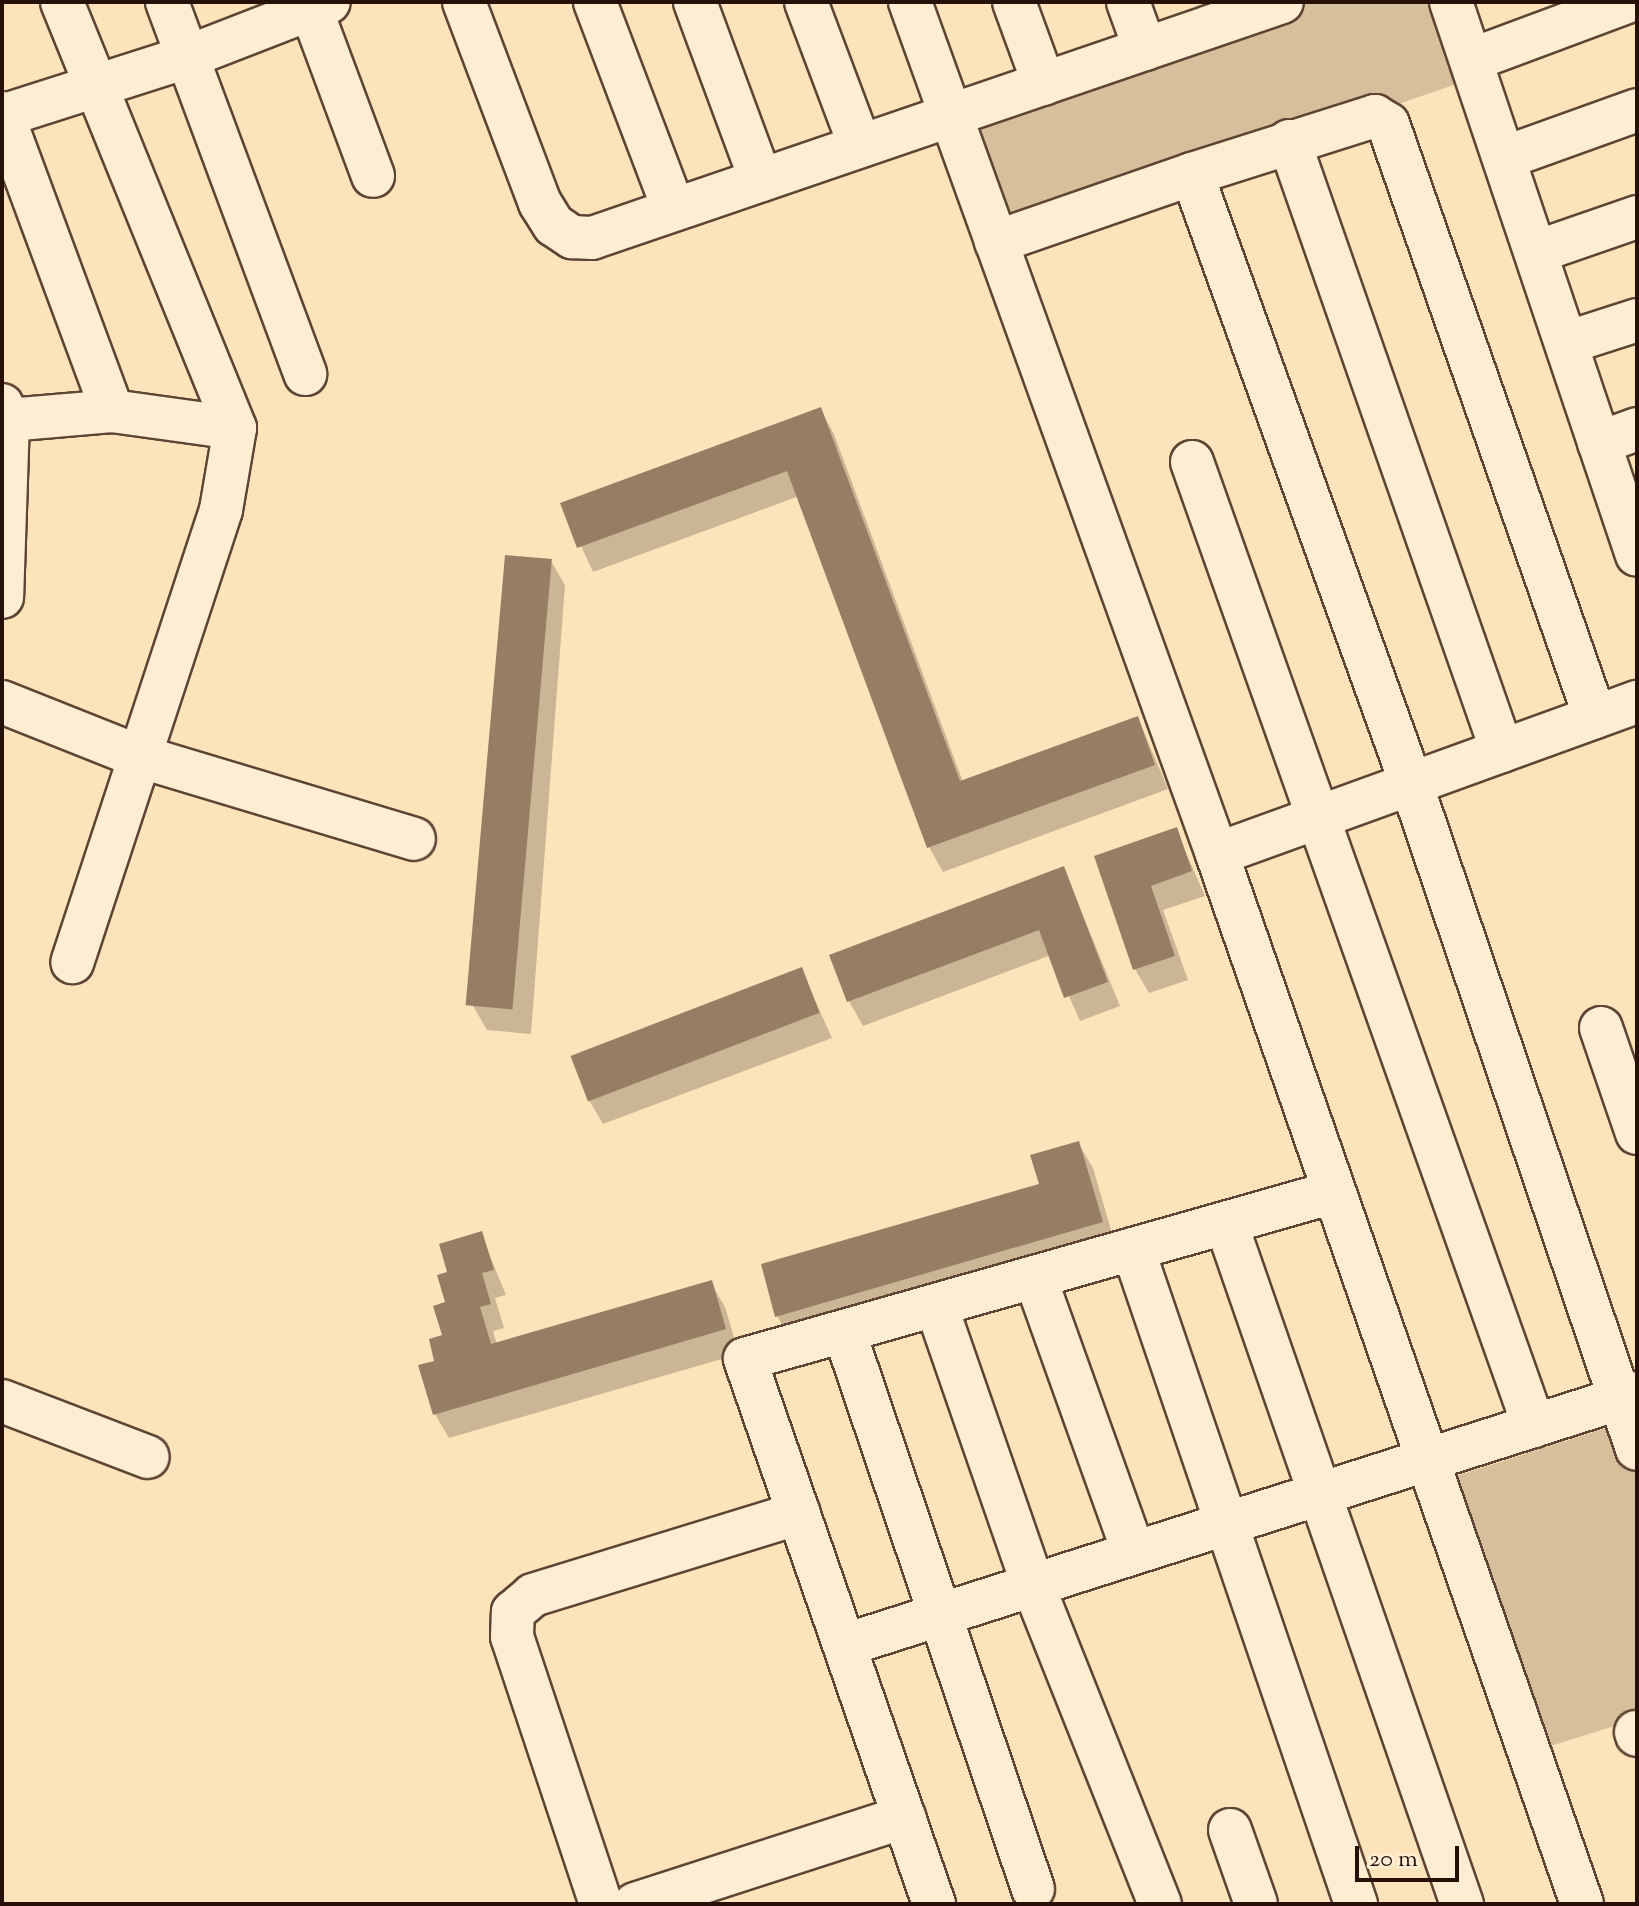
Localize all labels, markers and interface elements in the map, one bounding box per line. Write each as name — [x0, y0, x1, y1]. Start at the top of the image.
scale bar — [1359, 1830, 1463, 1880]
text: 20 m — [1369, 1843, 1418, 1877]

